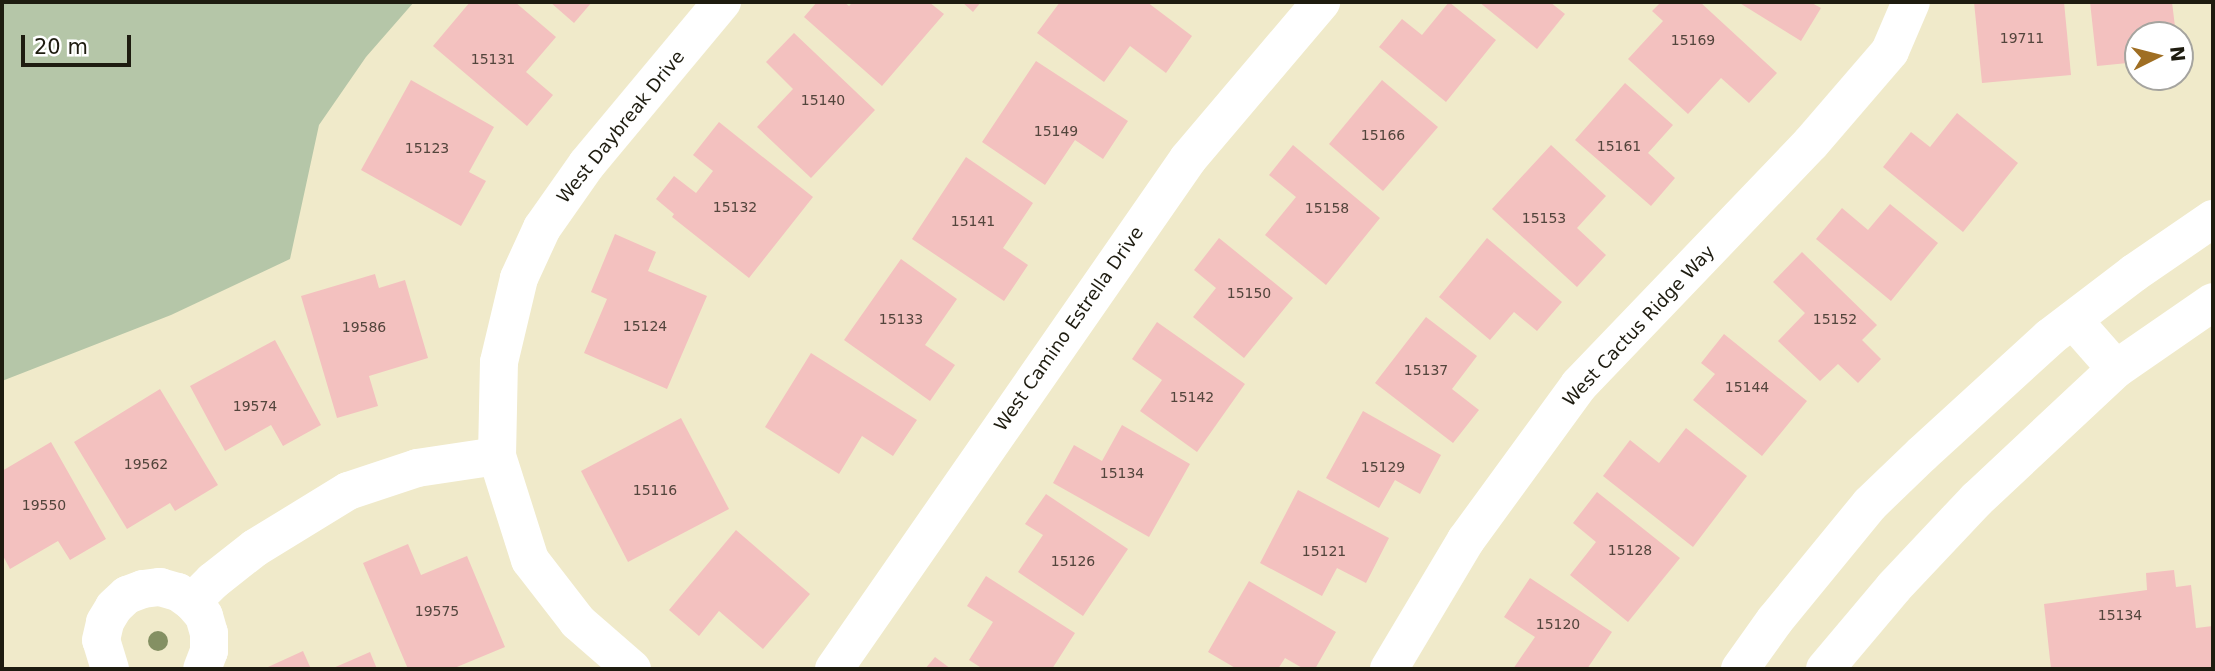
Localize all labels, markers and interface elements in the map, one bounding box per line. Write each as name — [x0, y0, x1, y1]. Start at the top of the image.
scale bar — [24, 21, 135, 65]
north arrow — [2124, 21, 2194, 91]
house number: 19711 — [2000, 30, 2044, 46]
house number: 15169 — [1671, 32, 1715, 48]
text: 20 m — [34, 35, 88, 59]
text: N — [2166, 45, 2190, 63]
street label: West Daybreak Drive — [553, 46, 689, 208]
house number: 15131 — [471, 51, 515, 67]
house number: 15140 — [801, 92, 845, 108]
house number: 15149 — [1034, 123, 1078, 139]
house number: 15166 — [1361, 127, 1405, 143]
house number: 15161 — [1597, 138, 1641, 154]
house number: 15123 — [405, 140, 449, 156]
house number: 15132 — [713, 199, 757, 215]
house number: 15158 — [1305, 200, 1349, 216]
house number: 15153 — [1522, 210, 1566, 226]
house number: 15141 — [951, 213, 995, 229]
street label: West Camino Estrella Drive — [990, 223, 1148, 435]
street label: West Cactus Ridge Way — [1559, 241, 1719, 411]
house number: 15150 — [1227, 285, 1271, 301]
house number: 15133 — [879, 311, 923, 327]
house number: 15152 — [1813, 311, 1857, 327]
house number: 15124 — [623, 318, 667, 334]
house number: 19586 — [342, 319, 386, 335]
house number: 15137 — [1404, 362, 1448, 378]
house number: 15144 — [1725, 379, 1769, 395]
house number: 15142 — [1170, 389, 1214, 405]
house number: 19574 — [233, 398, 277, 414]
house number: 19562 — [124, 456, 168, 472]
house number: 15129 — [1361, 459, 1405, 475]
house number: 15134 — [1100, 465, 1144, 481]
house number: 15116 — [633, 482, 677, 498]
house number: 19550 — [22, 497, 66, 513]
house number: 15128 — [1608, 542, 1652, 558]
house number: 15121 — [1302, 543, 1346, 559]
house number: 15126 — [1051, 553, 1095, 569]
house number: 19575 — [415, 603, 459, 619]
house number: 15134 — [2098, 607, 2142, 623]
house number: 15120 — [1536, 616, 1580, 632]

